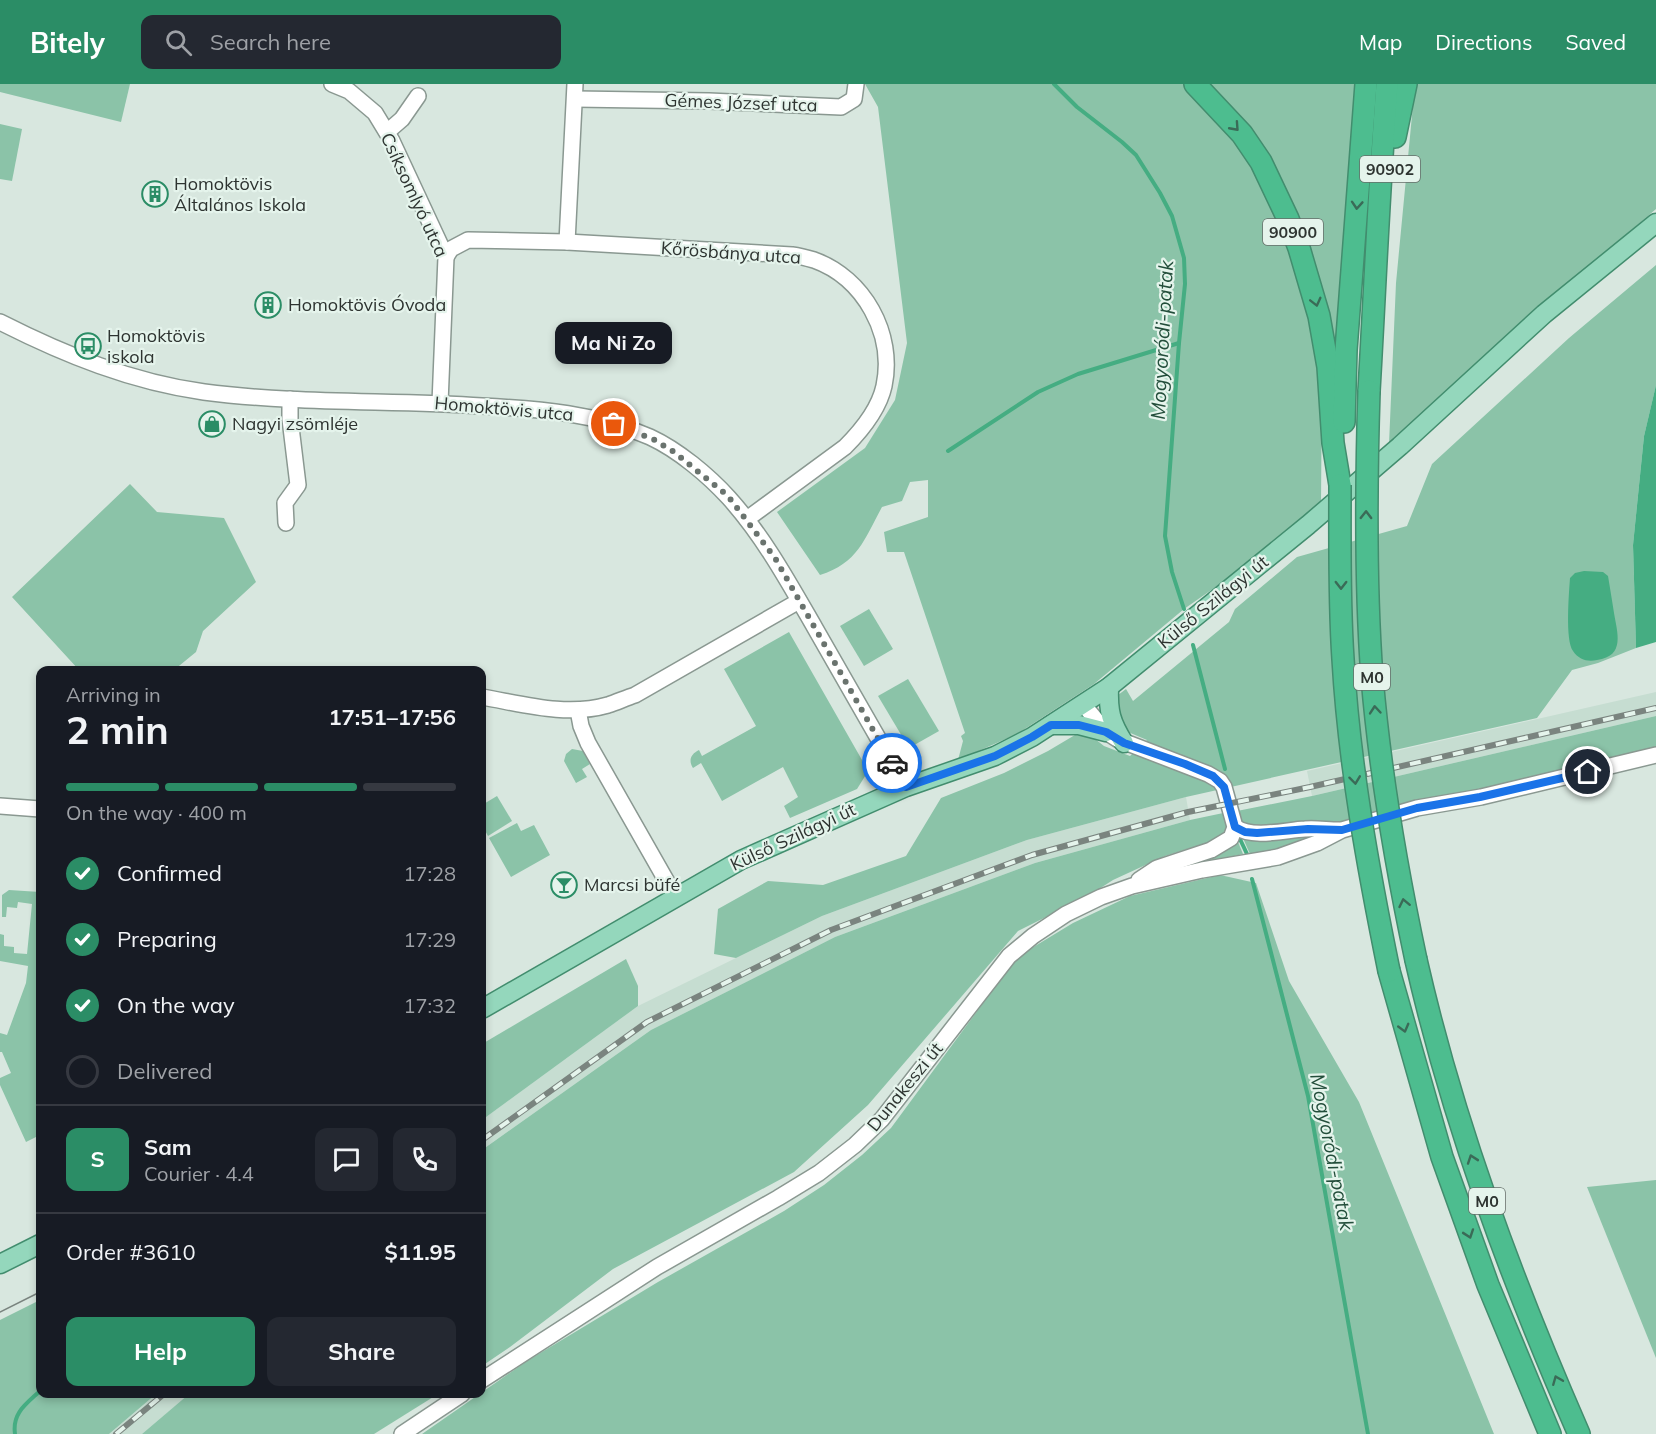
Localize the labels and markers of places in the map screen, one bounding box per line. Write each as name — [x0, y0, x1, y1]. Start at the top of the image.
place label: Homoktövis Általános Iskola — [174, 172, 306, 216]
building icon: Homoktövis Általános Iskola — [140, 179, 170, 209]
building icon: Homoktövis Óvoda — [253, 290, 283, 320]
place label: Homoktövis Óvoda — [288, 293, 446, 316]
callout: Ma Ni Zo — [556, 322, 672, 364]
place label: Homoktövis iskola — [107, 324, 205, 368]
bus stop icon: Homoktövis iskola — [73, 331, 103, 361]
pin — [588, 398, 639, 449]
shop icon: Nagyi zsömléje — [197, 409, 227, 439]
place label: Nagyi zsömléje — [232, 412, 358, 435]
pin — [1562, 746, 1613, 797]
bar icon: Marcsi büfé — [549, 870, 579, 900]
place label: Marcsi büfé — [584, 873, 680, 896]

